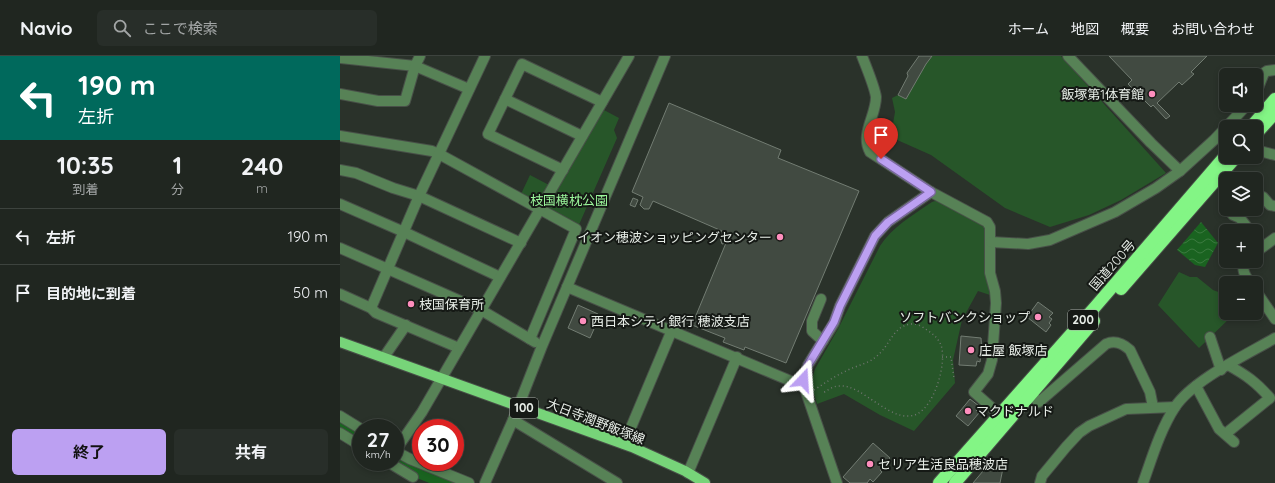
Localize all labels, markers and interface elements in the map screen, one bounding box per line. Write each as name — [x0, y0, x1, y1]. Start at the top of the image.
search box — [97, 10, 377, 46]
text: Navio — [20, 16, 73, 40]
icon: search — [111, 17, 133, 39]
text: ここで検索 — [143, 19, 218, 38]
text: ホーム — [1007, 20, 1049, 38]
text: 地図 — [1071, 20, 1099, 38]
text: 概要 — [1121, 20, 1149, 38]
text: お問い合わせ — [1171, 20, 1255, 38]
text: 190 m — [78, 67, 156, 102]
map controls — [1219, 68, 1263, 320]
button: sound — [1219, 68, 1263, 112]
icon: left — [12, 72, 64, 124]
place label: 飯塚第1体育館 — [1061, 86, 1144, 102]
marker: 飯塚第1体育館 — [1147, 89, 1157, 99]
text: 左折 — [78, 105, 114, 128]
pin — [864, 118, 898, 159]
button: search — [1219, 120, 1263, 164]
icon: arrive — [870, 124, 892, 146]
text: 10:35 — [57, 150, 114, 180]
text: 1 — [173, 150, 182, 180]
text: 240 — [241, 151, 283, 181]
button: layers — [1219, 172, 1263, 216]
text: m — [256, 180, 268, 196]
text: 到着 — [72, 181, 98, 197]
text: 分 — [171, 181, 184, 197]
park label: 枝国横枕公園 — [530, 192, 608, 208]
button: + — [1219, 224, 1263, 268]
icon: left — [12, 226, 34, 248]
text: 190 m — [287, 227, 328, 246]
text: 左折 — [46, 228, 76, 247]
place label: イオン穂波ショッピングセンター — [577, 229, 772, 245]
marker: イオン穂波ショッピングセンター — [775, 232, 785, 242]
street label: 国道200号 — [1086, 236, 1138, 294]
button: − — [1219, 276, 1263, 320]
icon: arrive — [12, 282, 34, 304]
text: 50 m — [293, 283, 328, 302]
text: 目的地に到着 — [46, 284, 136, 303]
place label: 枝国保育所 — [419, 296, 484, 312]
marker: 枝国保育所 — [406, 299, 416, 309]
place label: ソフトバンクショップ — [899, 309, 1030, 325]
road number: 200 — [1068, 310, 1098, 330]
marker: ソフトバンクショップ — [1033, 312, 1043, 322]
place label: 西日本シティ銀行 穂波支店 — [591, 313, 750, 329]
marker: 西日本シティ銀行 穂波支店 — [578, 316, 588, 326]
place label: 庄屋 飯塚店 — [979, 342, 1048, 358]
marker: 庄屋 飯塚店 — [966, 345, 976, 355]
position arrow — [782, 359, 824, 401]
street label: 大日寺潤野飯塚線 — [545, 395, 647, 447]
road number: 100 — [510, 398, 538, 418]
place label: マクドナルド — [976, 403, 1054, 419]
marker: マクドナルド — [963, 406, 973, 416]
speed limit sign: 30 — [412, 419, 464, 471]
text: 27 — [367, 427, 389, 452]
button: 終了 — [12, 429, 166, 475]
button: 共有 — [174, 429, 328, 475]
text: km/h — [365, 448, 391, 461]
place label: セリア生活良品穂波店 — [878, 456, 1008, 472]
marker: セリア生活良品穂波店 — [865, 459, 875, 469]

